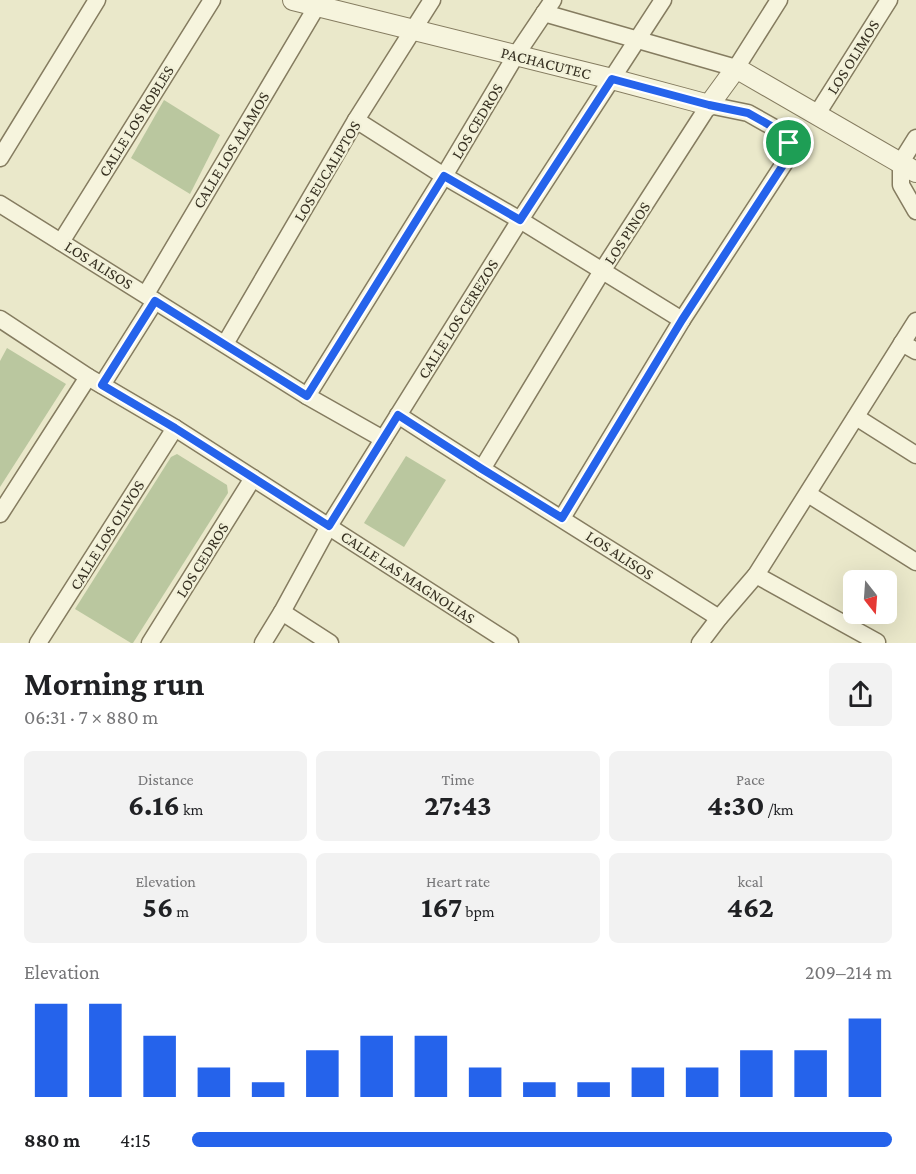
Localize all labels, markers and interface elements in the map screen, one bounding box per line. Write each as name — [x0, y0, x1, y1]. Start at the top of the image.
street label: LOS OLIMOS — [823, 17, 883, 97]
street label: PACHACUTEC — [499, 44, 593, 82]
street label: CALLE LOS ROBLES — [95, 62, 177, 180]
street label: LOS CEDROS — [448, 80, 506, 162]
street label: CALLE LOS ALAMOS — [190, 89, 272, 211]
pin — [763, 117, 814, 168]
street label: LOS EUCALIPTOS — [290, 118, 364, 224]
icon: arrive — [772, 126, 805, 159]
street label: LOS PINOS — [601, 199, 653, 267]
street label: LOS ALISOS — [62, 237, 136, 293]
street label: CALLE LOS CEREZOS — [414, 256, 502, 382]
street label: CALLE LOS OLIVOS — [66, 477, 148, 593]
street label: LOS CEDROS — [172, 520, 232, 600]
street label: CALLE LAS MAGNOLIAS — [338, 527, 478, 627]
street label: LOS ALISOS — [583, 527, 657, 583]
north arrow — [843, 570, 897, 624]
map controls — [843, 570, 897, 624]
button: share — [829, 663, 892, 726]
text: Morning run — [24, 665, 205, 702]
text: 06:31 · 7 × 880 m — [24, 706, 158, 728]
text: Distance — [138, 771, 194, 788]
text: Time — [442, 771, 474, 788]
text: Pace — [736, 771, 765, 788]
text: 6.16 — [128, 788, 180, 821]
text: 27:43 — [424, 788, 492, 821]
text: 4:30 — [707, 788, 764, 821]
text: km — [180, 801, 203, 818]
text: /km — [764, 801, 794, 818]
text: Elevation — [135, 873, 196, 890]
text: Heart rate — [426, 873, 490, 890]
text: kcal — [737, 873, 763, 890]
text: 56 — [142, 890, 173, 923]
text: 167 — [421, 890, 462, 923]
text: 462 — [727, 890, 774, 923]
text: m — [173, 903, 189, 920]
text: bpm — [462, 903, 495, 920]
text: Elevation — [24, 961, 100, 983]
text: 209–214 m — [805, 961, 892, 983]
text: 880 m — [24, 1129, 80, 1151]
text: 4:15 — [120, 1129, 151, 1151]

